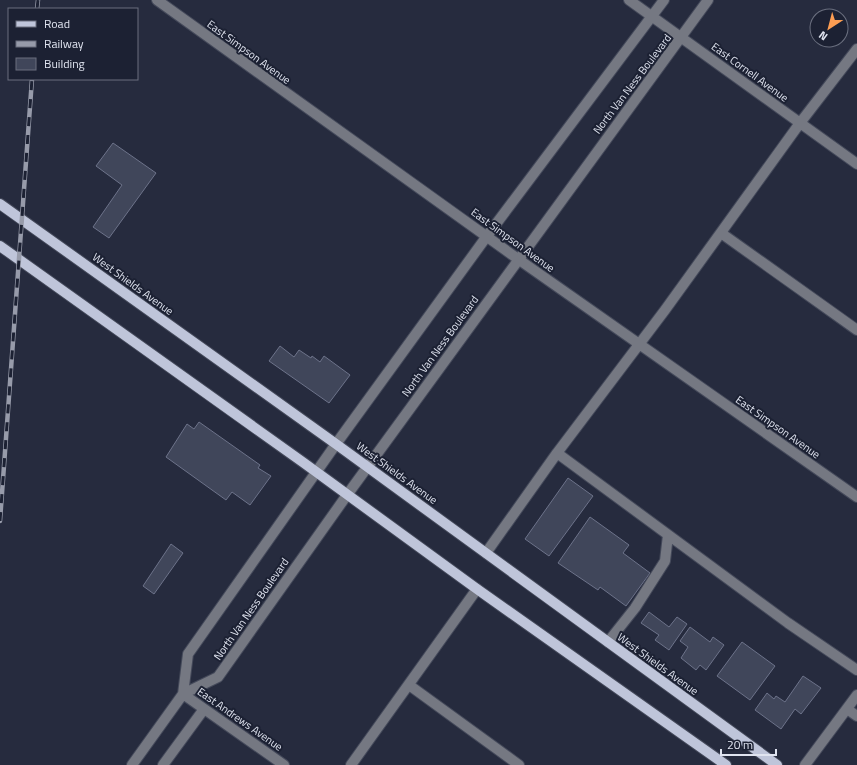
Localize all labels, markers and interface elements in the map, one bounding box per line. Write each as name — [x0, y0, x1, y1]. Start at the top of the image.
legend — [8, 8, 138, 80]
north arrow — [809, 8, 849, 48]
text: Road — [44, 14, 70, 33]
street label: East Simpson Avenue — [204, 16, 295, 88]
text: N — [815, 27, 831, 45]
street label: North Van Ness Boulevard — [589, 31, 675, 137]
text: Railway — [44, 34, 84, 53]
street label: East Cornell Avenue — [708, 39, 792, 106]
text: Building — [44, 54, 85, 73]
street label: East Simpson Avenue — [468, 204, 559, 276]
street label: West Shields Avenue — [89, 249, 177, 319]
street label: North Van Ness Boulevard — [398, 292, 482, 400]
street label: East Simpson Avenue — [732, 392, 824, 462]
street label: West Shields Avenue — [353, 438, 441, 508]
street label: North Van Ness Boulevard — [210, 555, 292, 663]
street label: West Shields Avenue — [614, 629, 702, 699]
street label: East Andrews Avenue — [194, 684, 286, 755]
scale bar — [721, 731, 776, 757]
text: 20 m — [727, 735, 753, 754]

